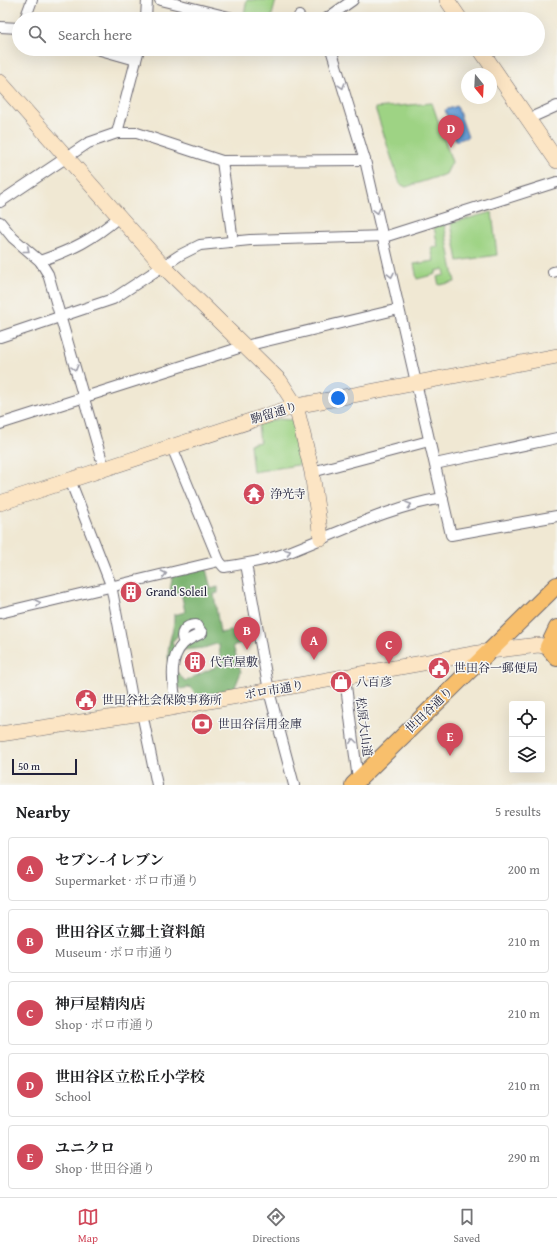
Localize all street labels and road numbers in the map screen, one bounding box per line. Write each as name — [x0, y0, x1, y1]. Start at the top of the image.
street label: 駒留通り — [248, 397, 299, 428]
street label: ボロ市通り — [243, 676, 305, 703]
street label: 世田谷通り — [401, 683, 456, 737]
street label: 松原大山道 — [352, 696, 377, 758]

